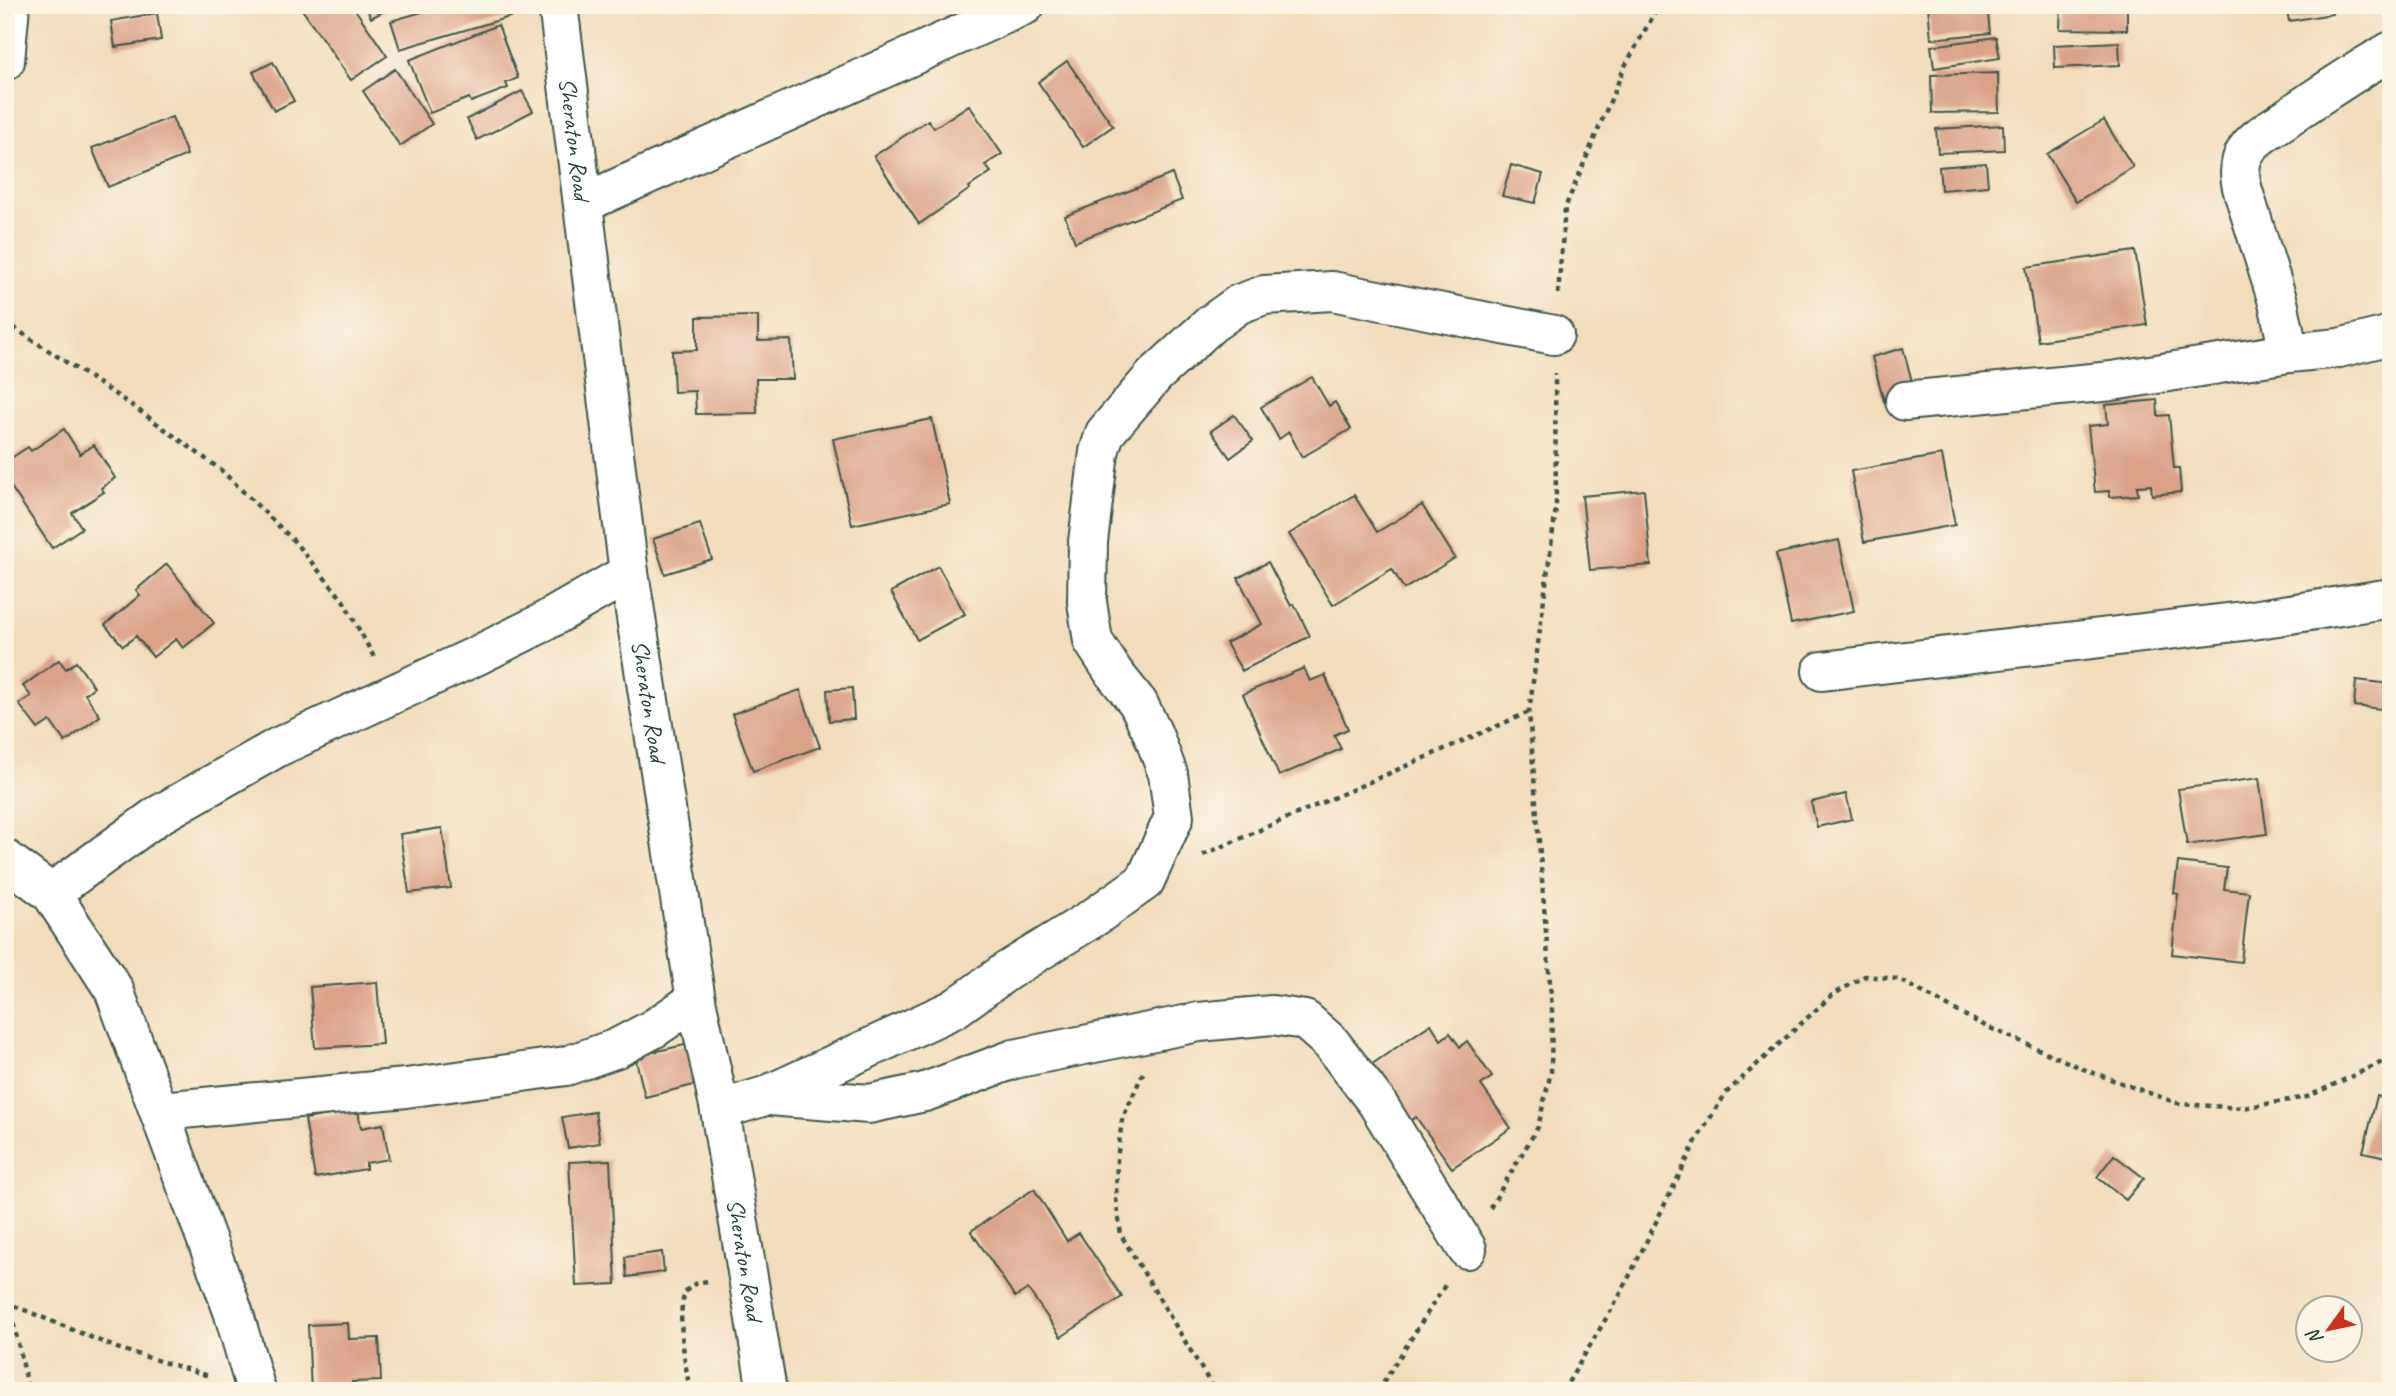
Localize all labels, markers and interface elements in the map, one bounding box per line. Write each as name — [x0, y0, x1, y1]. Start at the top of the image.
street label: Sheraton Road — [552, 76, 598, 205]
street label: Sheraton Road — [625, 638, 674, 767]
street label: Sheraton Road — [720, 1197, 771, 1326]
north arrow — [2294, 1294, 2364, 1364]
text: N — [2301, 1324, 2329, 1349]

